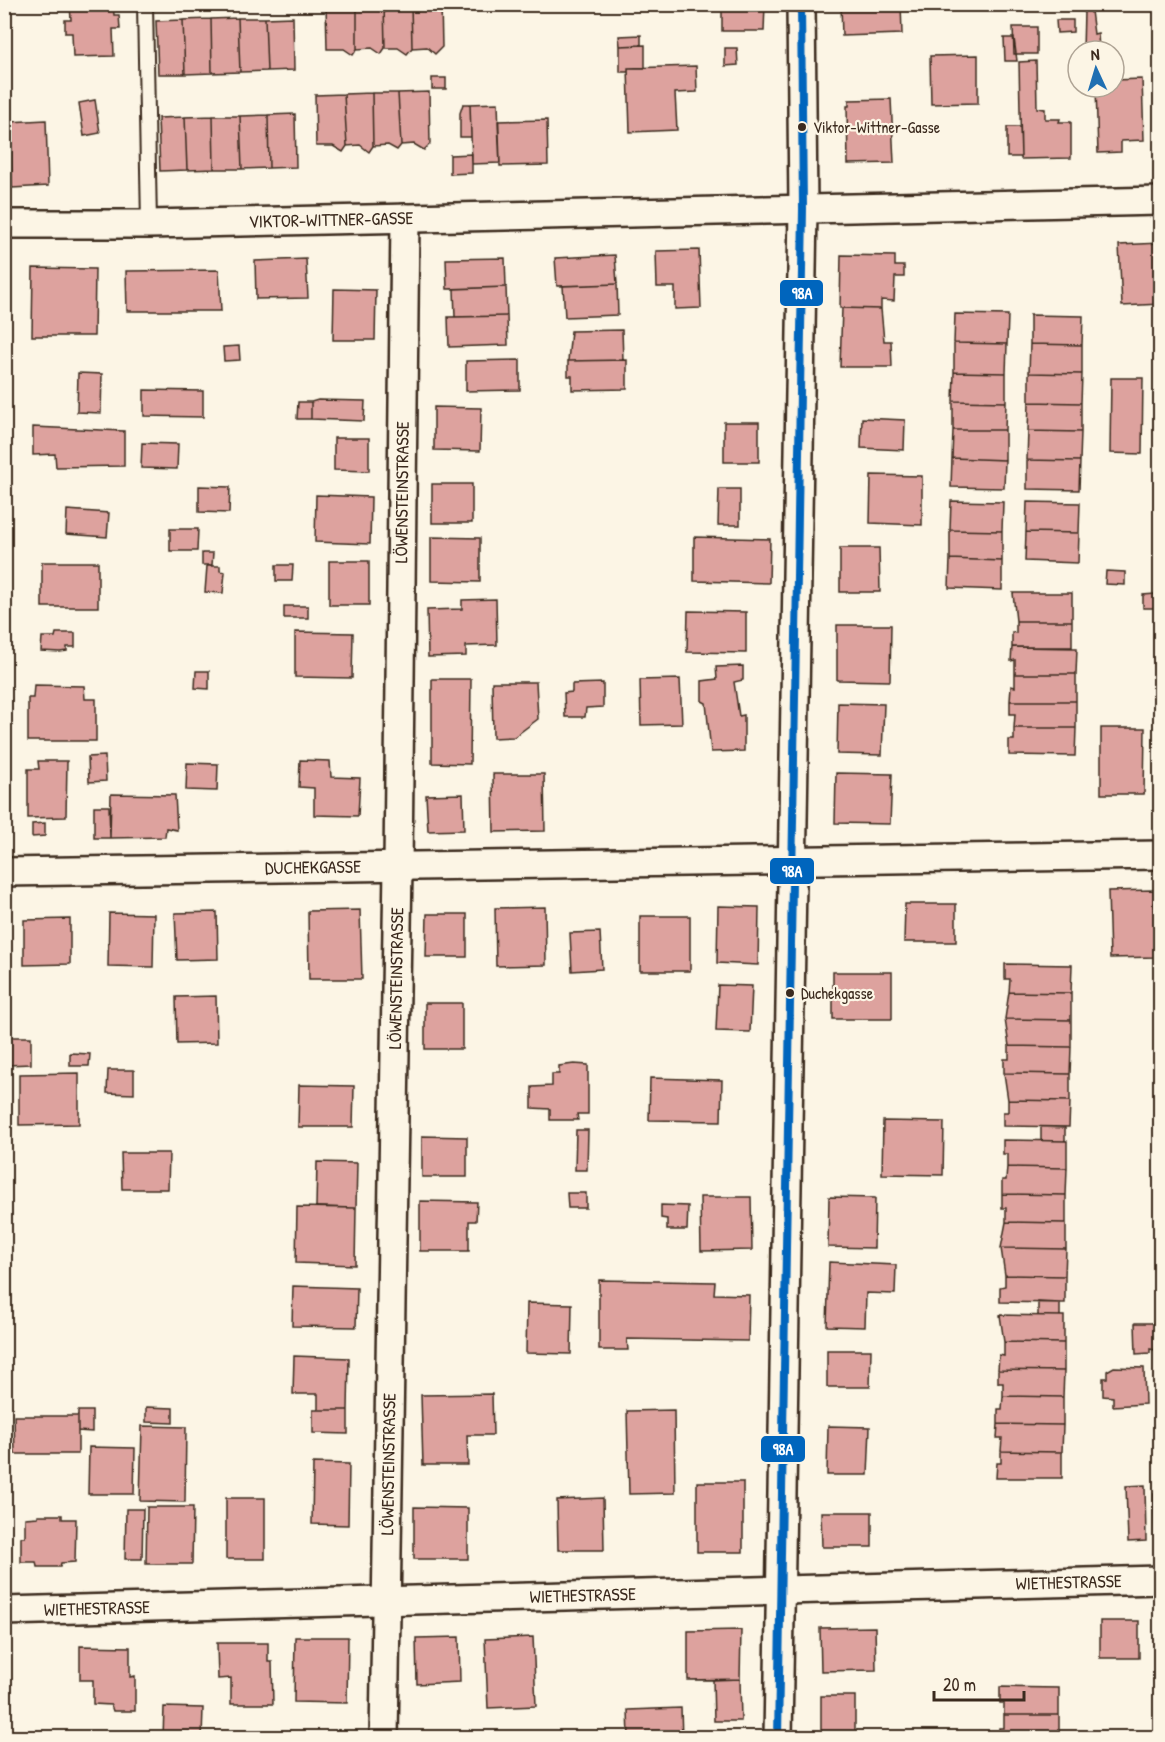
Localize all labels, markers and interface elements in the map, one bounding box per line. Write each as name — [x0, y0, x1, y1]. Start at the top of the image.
north arrow — [1066, 39, 1126, 99]
text: N — [1090, 43, 1100, 65]
place label: Viktor-Wittner-Gasse — [813, 116, 941, 138]
marker: Viktor-Wittner-Gasse — [796, 121, 808, 133]
street label: VIKTOR-WITTNER-GASSE — [248, 205, 414, 234]
line badge: 98A — [779, 279, 824, 307]
text: 98A — [792, 282, 812, 304]
street label: LÖWENSTEINSTRASSE — [388, 421, 415, 563]
street label: DUCHEKGASSE — [265, 854, 361, 880]
line badge: 98A — [769, 857, 815, 885]
text: 98A — [782, 860, 802, 882]
street label: LÖWENSTEINSTRASSE — [382, 907, 409, 1049]
place label: Duchekgasse — [801, 982, 874, 1004]
marker: Duchekgasse — [784, 987, 796, 999]
street label: LÖWENSTEINSTRASSE — [374, 1393, 402, 1535]
line badge: 98A — [760, 1435, 806, 1463]
text: 98A — [773, 1438, 793, 1460]
street label: WIETHESTRASSE — [1015, 1568, 1122, 1596]
street label: WIETHESTRASSE — [529, 1581, 636, 1609]
street label: WIETHESTRASSE — [43, 1594, 150, 1622]
scale bar — [934, 1664, 1024, 1702]
text: 20 m — [943, 1672, 976, 1697]

